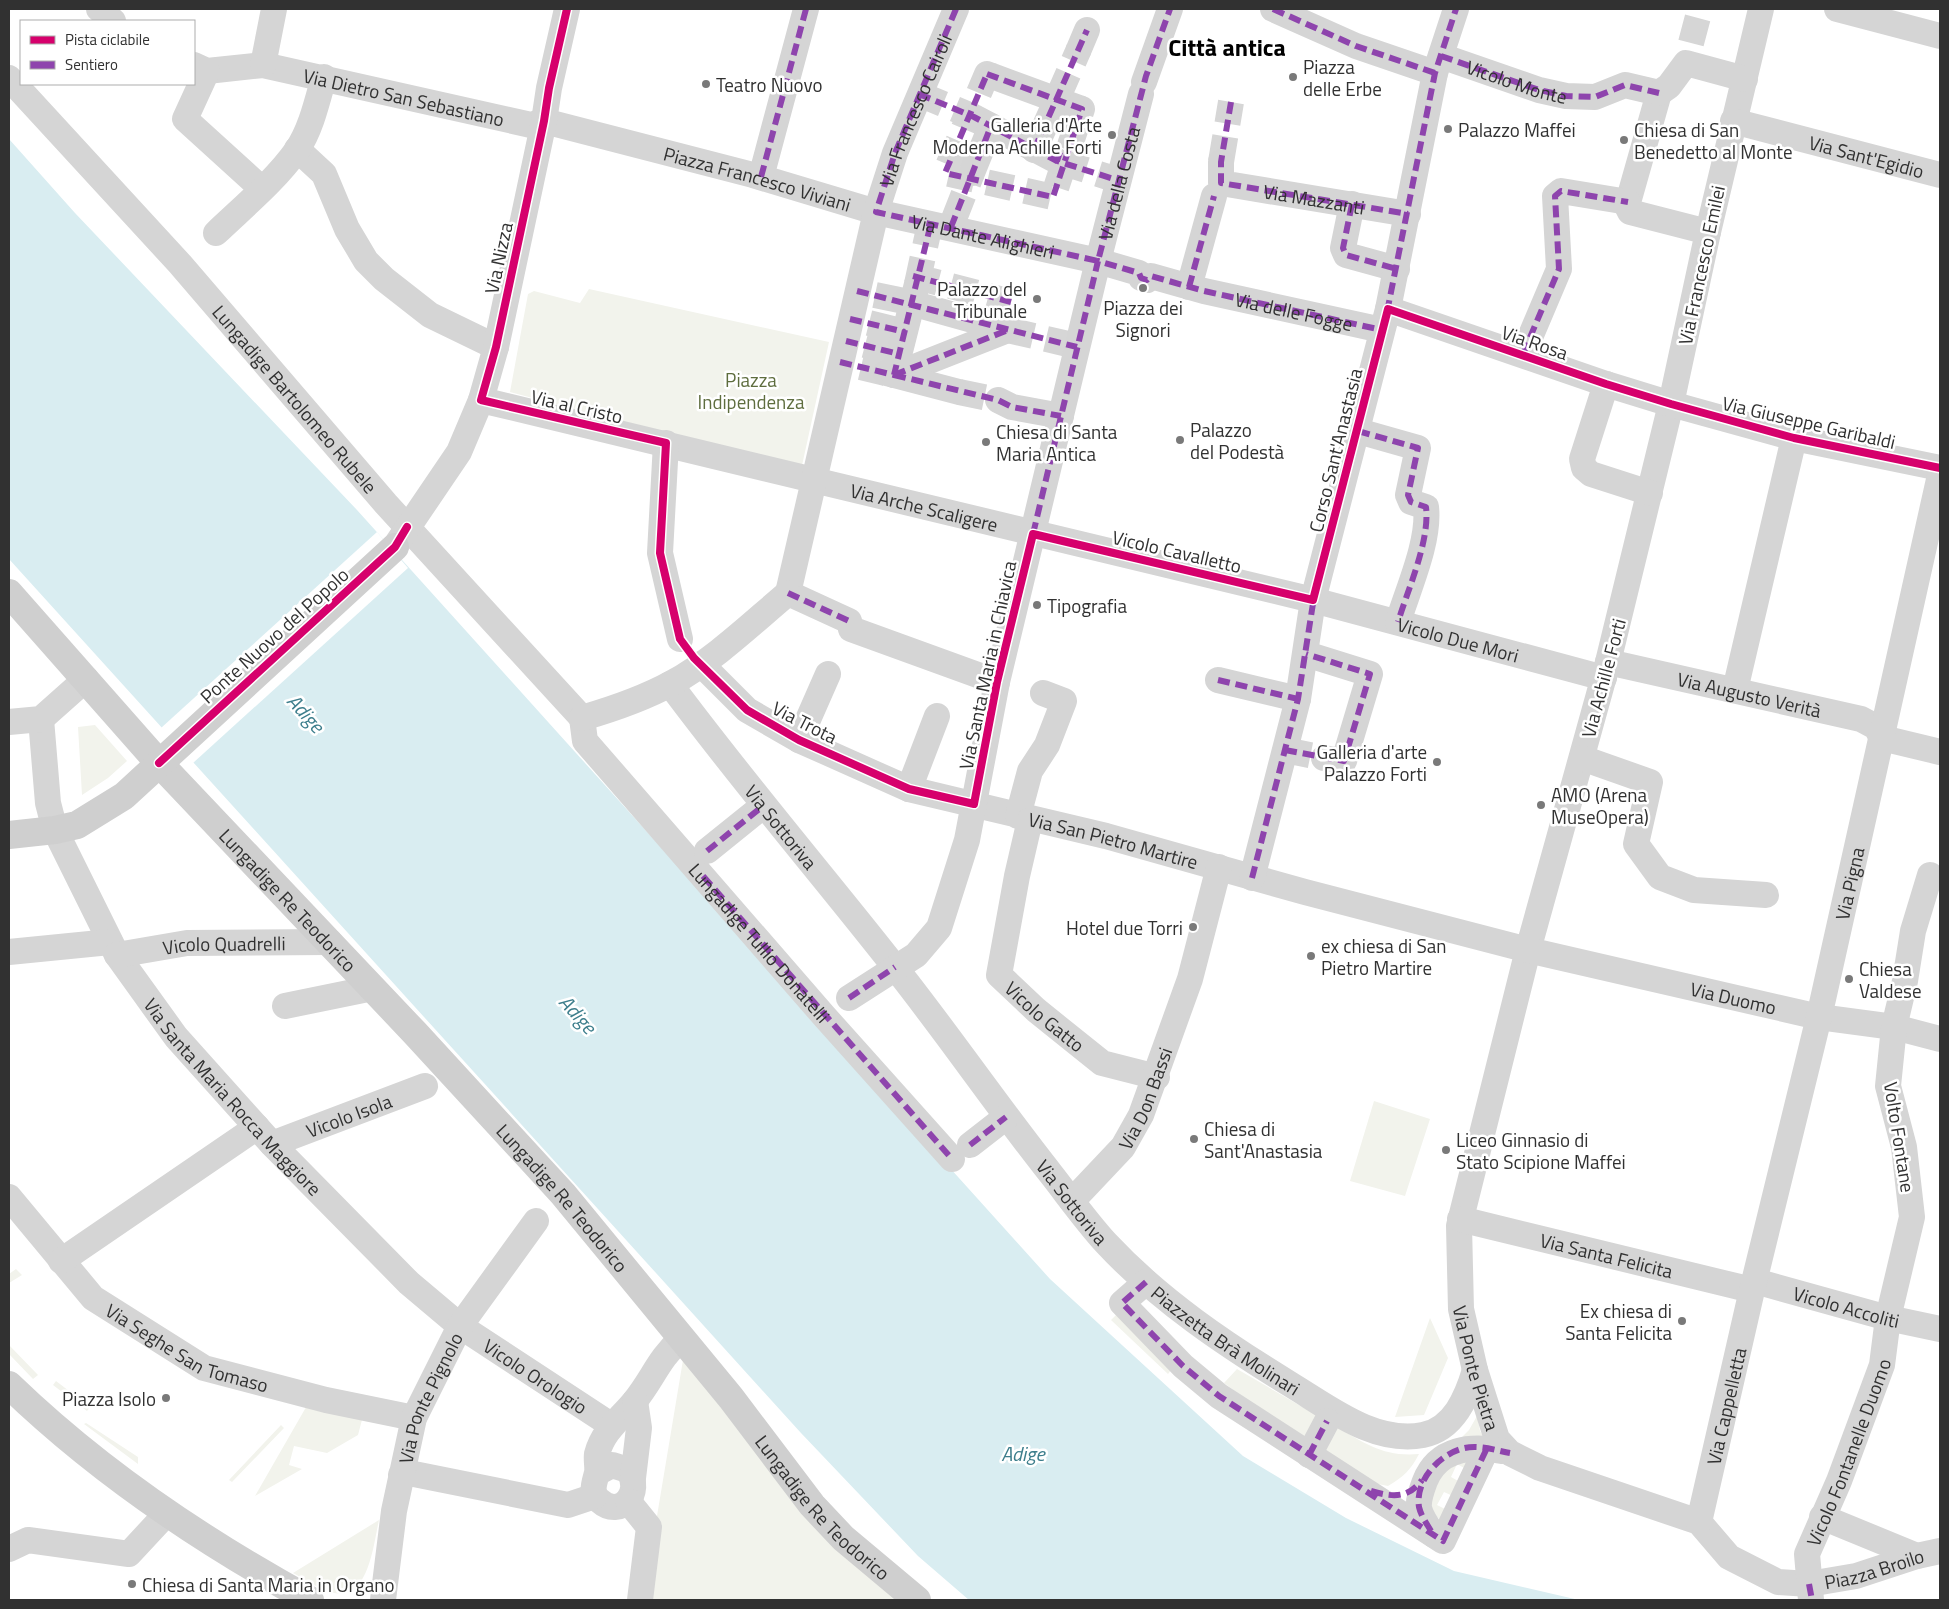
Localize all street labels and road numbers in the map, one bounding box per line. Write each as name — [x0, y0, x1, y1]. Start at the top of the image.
street label: Via Francesco Cairoli — [871, 29, 958, 190]
street label: Vicolo Monte — [1462, 51, 1570, 110]
street label: Via Dietro San Sebastiano — [300, 60, 507, 133]
street label: Via della Costa — [1089, 123, 1147, 243]
street label: Via Sant'Egidio — [1806, 127, 1927, 185]
street label: Piazza Francesco Viviani — [661, 138, 855, 218]
street label: Via Mazzanti — [1261, 176, 1367, 221]
street label: Via Francesco Emilei — [1670, 183, 1732, 347]
street label: Via Dante Alighieri — [909, 206, 1057, 266]
street label: Via Nizza — [476, 219, 520, 297]
street label: Via delle Fogge — [1232, 284, 1356, 338]
street label: Lungadige Bartolomeo Rubele — [206, 298, 385, 499]
street label: Via Rosa — [1498, 317, 1573, 367]
street label: Corso Sant'Anastasia — [1301, 364, 1370, 535]
street label: Via al Cristo — [528, 381, 626, 431]
street label: Via Giuseppe Garibaldi — [1719, 388, 1899, 456]
street label: Via Arche Scaligere — [848, 475, 1001, 538]
street label: Vicolo Cavalletto — [1109, 522, 1245, 580]
street label: Via Santa Maria in Chiavica — [951, 557, 1023, 772]
street label: Ponte Nuovo del Popolo — [193, 560, 355, 710]
street label: Vicolo Due Mori — [1394, 609, 1522, 669]
street label: Via Achille Forti — [1573, 615, 1633, 741]
street label: Via Augusto Verità — [1675, 664, 1825, 724]
street label: Via Trota — [767, 693, 843, 751]
street label: Via Sottoriva — [738, 778, 825, 876]
street label: Via San Pietro Martire — [1026, 804, 1202, 876]
street label: Lungadige Re Teodorico — [213, 821, 364, 978]
street label: Via Pigna — [1827, 844, 1871, 923]
street label: Lungadige Tullio Donatelli — [682, 856, 838, 1029]
street label: Vicolo Quadrelli — [160, 928, 286, 961]
street label: Via Duomo — [1688, 973, 1779, 1021]
street label: Vicolo Gatto — [999, 974, 1091, 1058]
street label: Via Santa Maria Rocca Maggiore — [137, 991, 329, 1202]
street label: Via Don Bassi — [1110, 1043, 1179, 1155]
street label: Volto Fontane — [1877, 1080, 1923, 1194]
street label: Vicolo Isola — [302, 1085, 396, 1144]
street label: Lungadige Re Teodorico — [490, 1117, 636, 1278]
street label: Via Sottoriva — [1030, 1153, 1116, 1251]
street label: Via Santa Felicita — [1537, 1225, 1677, 1285]
street label: Piazzetta Brà Molinari — [1145, 1278, 1306, 1402]
street label: Vicolo Accoliti — [1790, 1278, 1902, 1335]
street label: Via Seghe San Tomaso — [100, 1295, 272, 1399]
street label: Via Ponte Pietra — [1446, 1302, 1508, 1434]
street label: Via Ponte Pignolo — [390, 1327, 469, 1466]
street label: Vicolo Orologio — [478, 1331, 594, 1421]
street label: Via Cappelletta — [1698, 1344, 1753, 1468]
street label: Vicolo Fontanelle Duomo — [1798, 1357, 1897, 1550]
street label: Lungadige Re Teodorico — [749, 1428, 897, 1586]
street label: Piazza Broilo — [1822, 1540, 1927, 1596]

